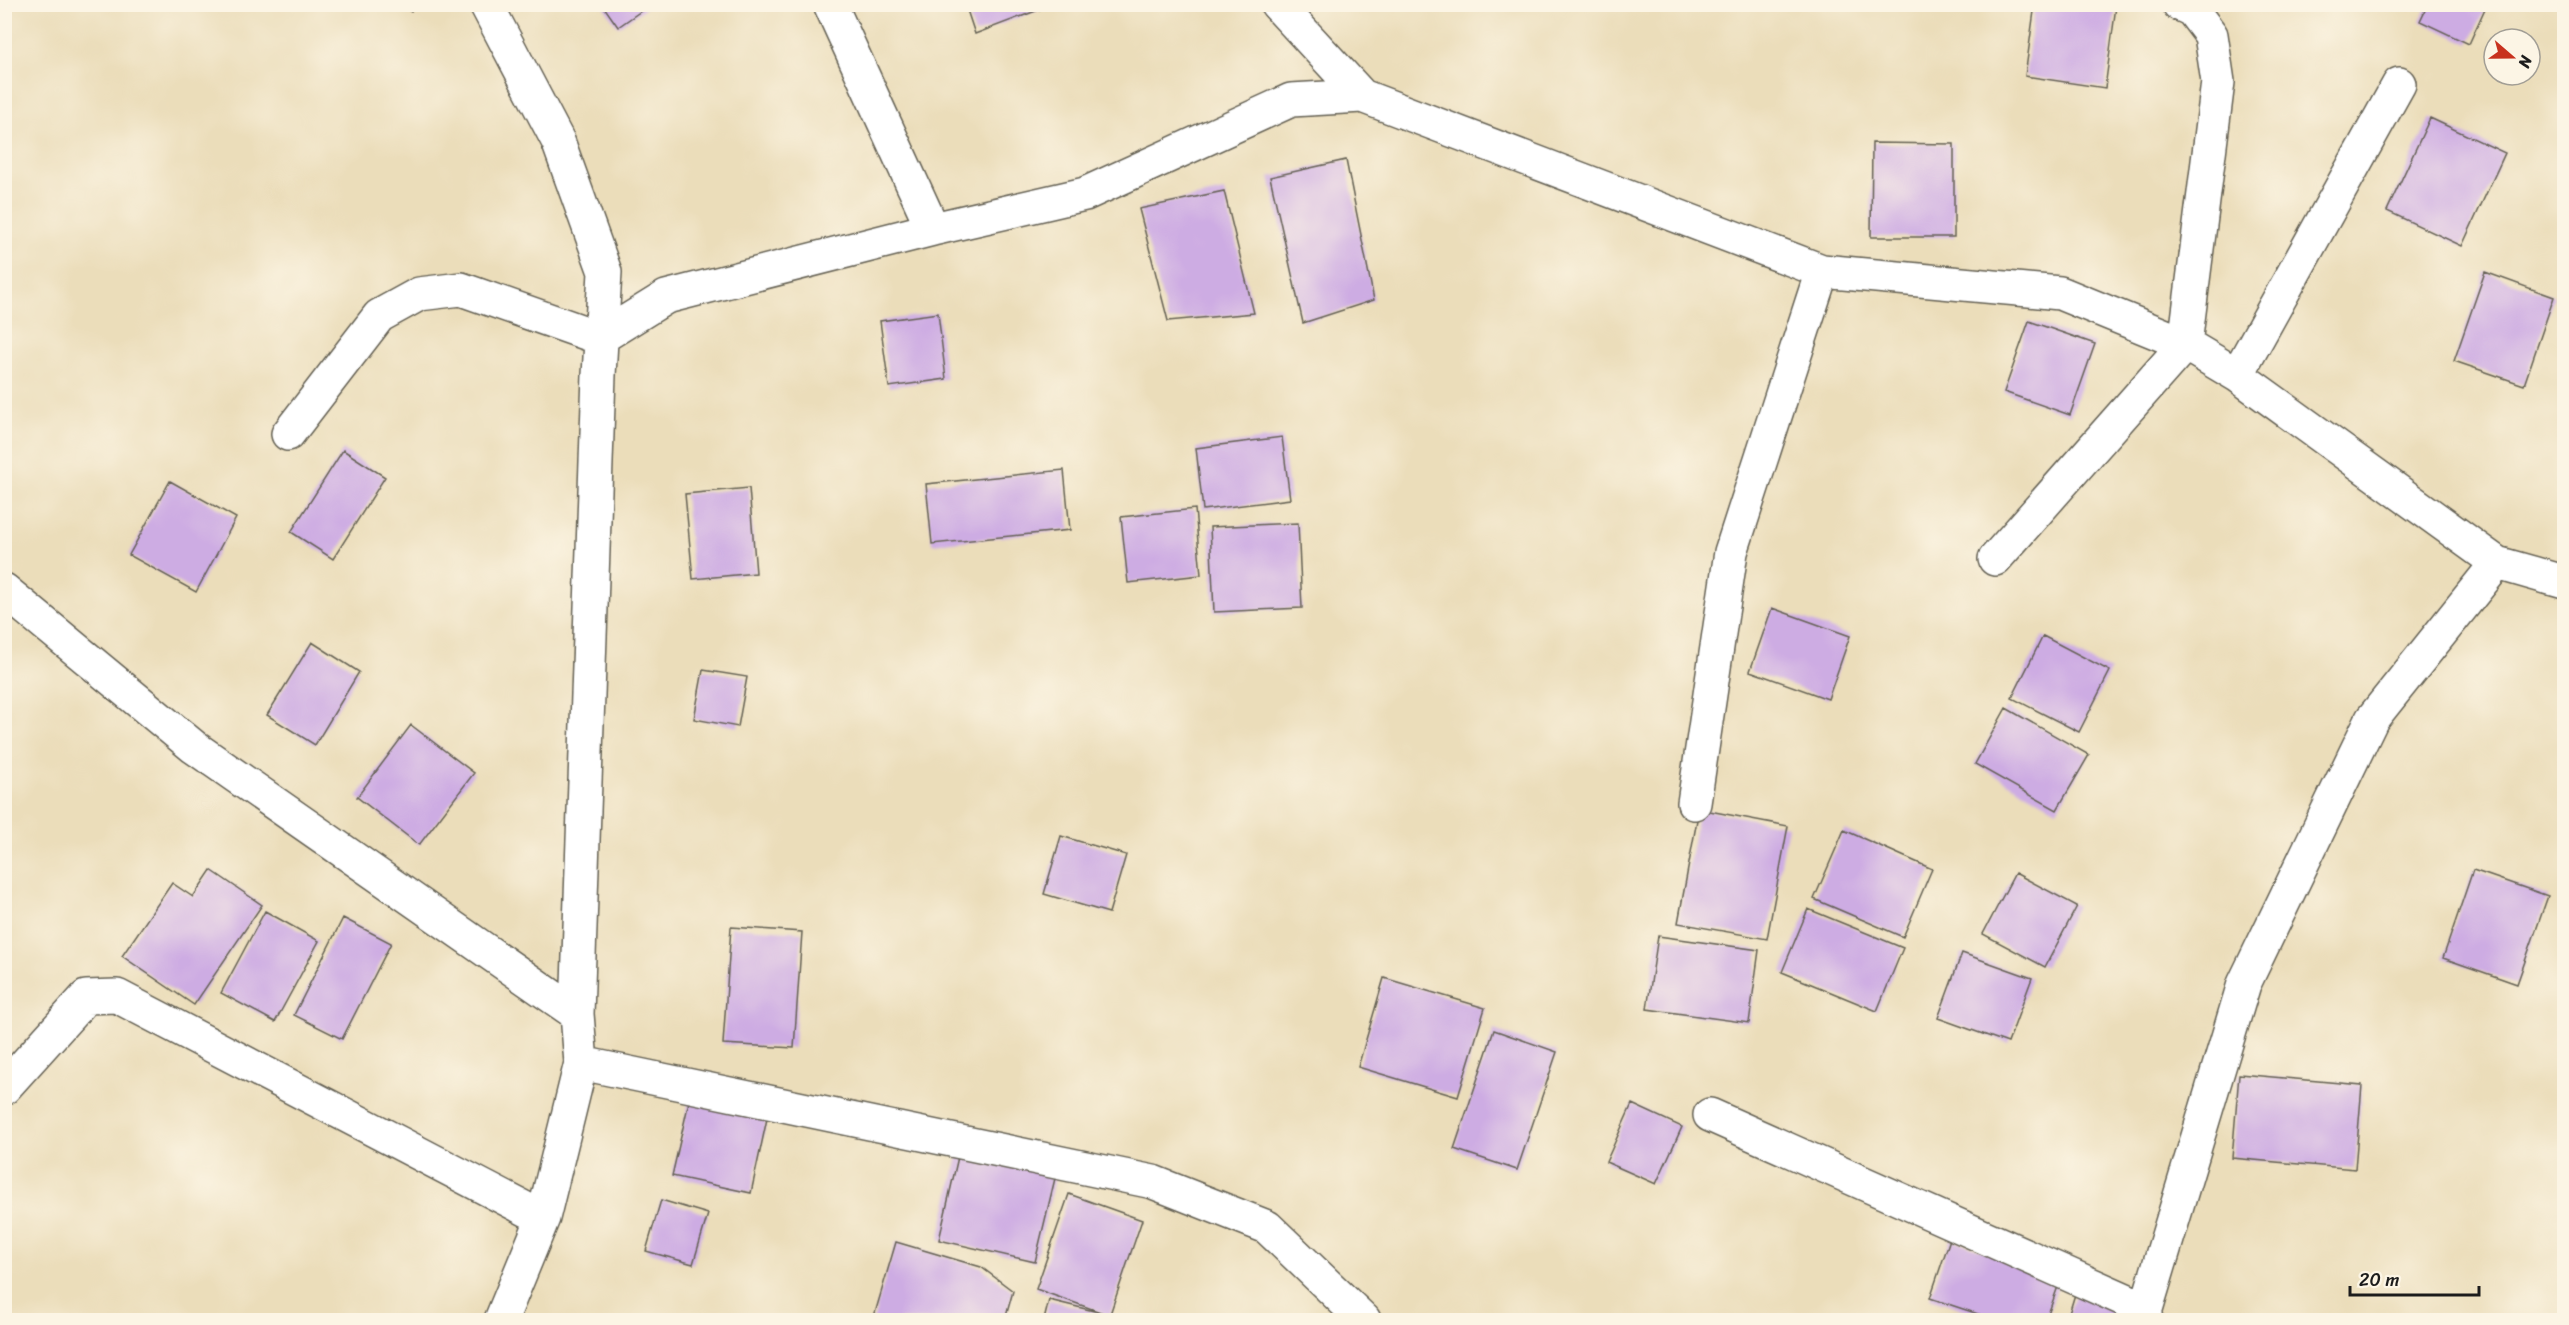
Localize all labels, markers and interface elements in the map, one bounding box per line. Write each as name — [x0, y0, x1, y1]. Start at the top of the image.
north arrow — [2482, 27, 2542, 87]
text: N — [2510, 51, 2541, 73]
scale bar — [2350, 1259, 2479, 1297]
text: 20 m — [2359, 1264, 2399, 1296]

